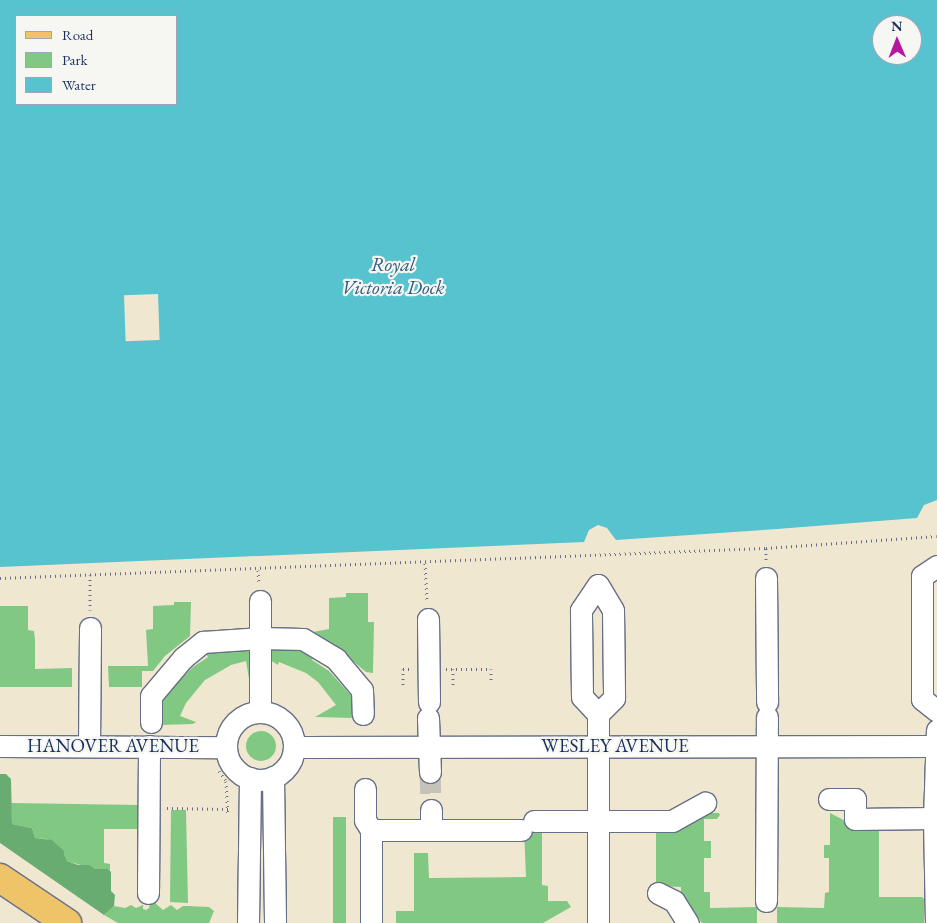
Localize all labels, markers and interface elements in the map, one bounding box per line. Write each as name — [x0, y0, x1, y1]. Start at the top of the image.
legend — [15, 15, 178, 105]
north arrow — [872, 15, 922, 65]
text: N — [891, 17, 903, 35]
text: Road — [62, 25, 93, 44]
text: Park — [62, 50, 88, 69]
text: Water — [62, 75, 96, 94]
water label: Royal Victoria Dock — [341, 252, 445, 299]
street label: HANOVER AVENUE — [27, 735, 199, 757]
street label: WESLEY AVENUE — [541, 735, 689, 757]

